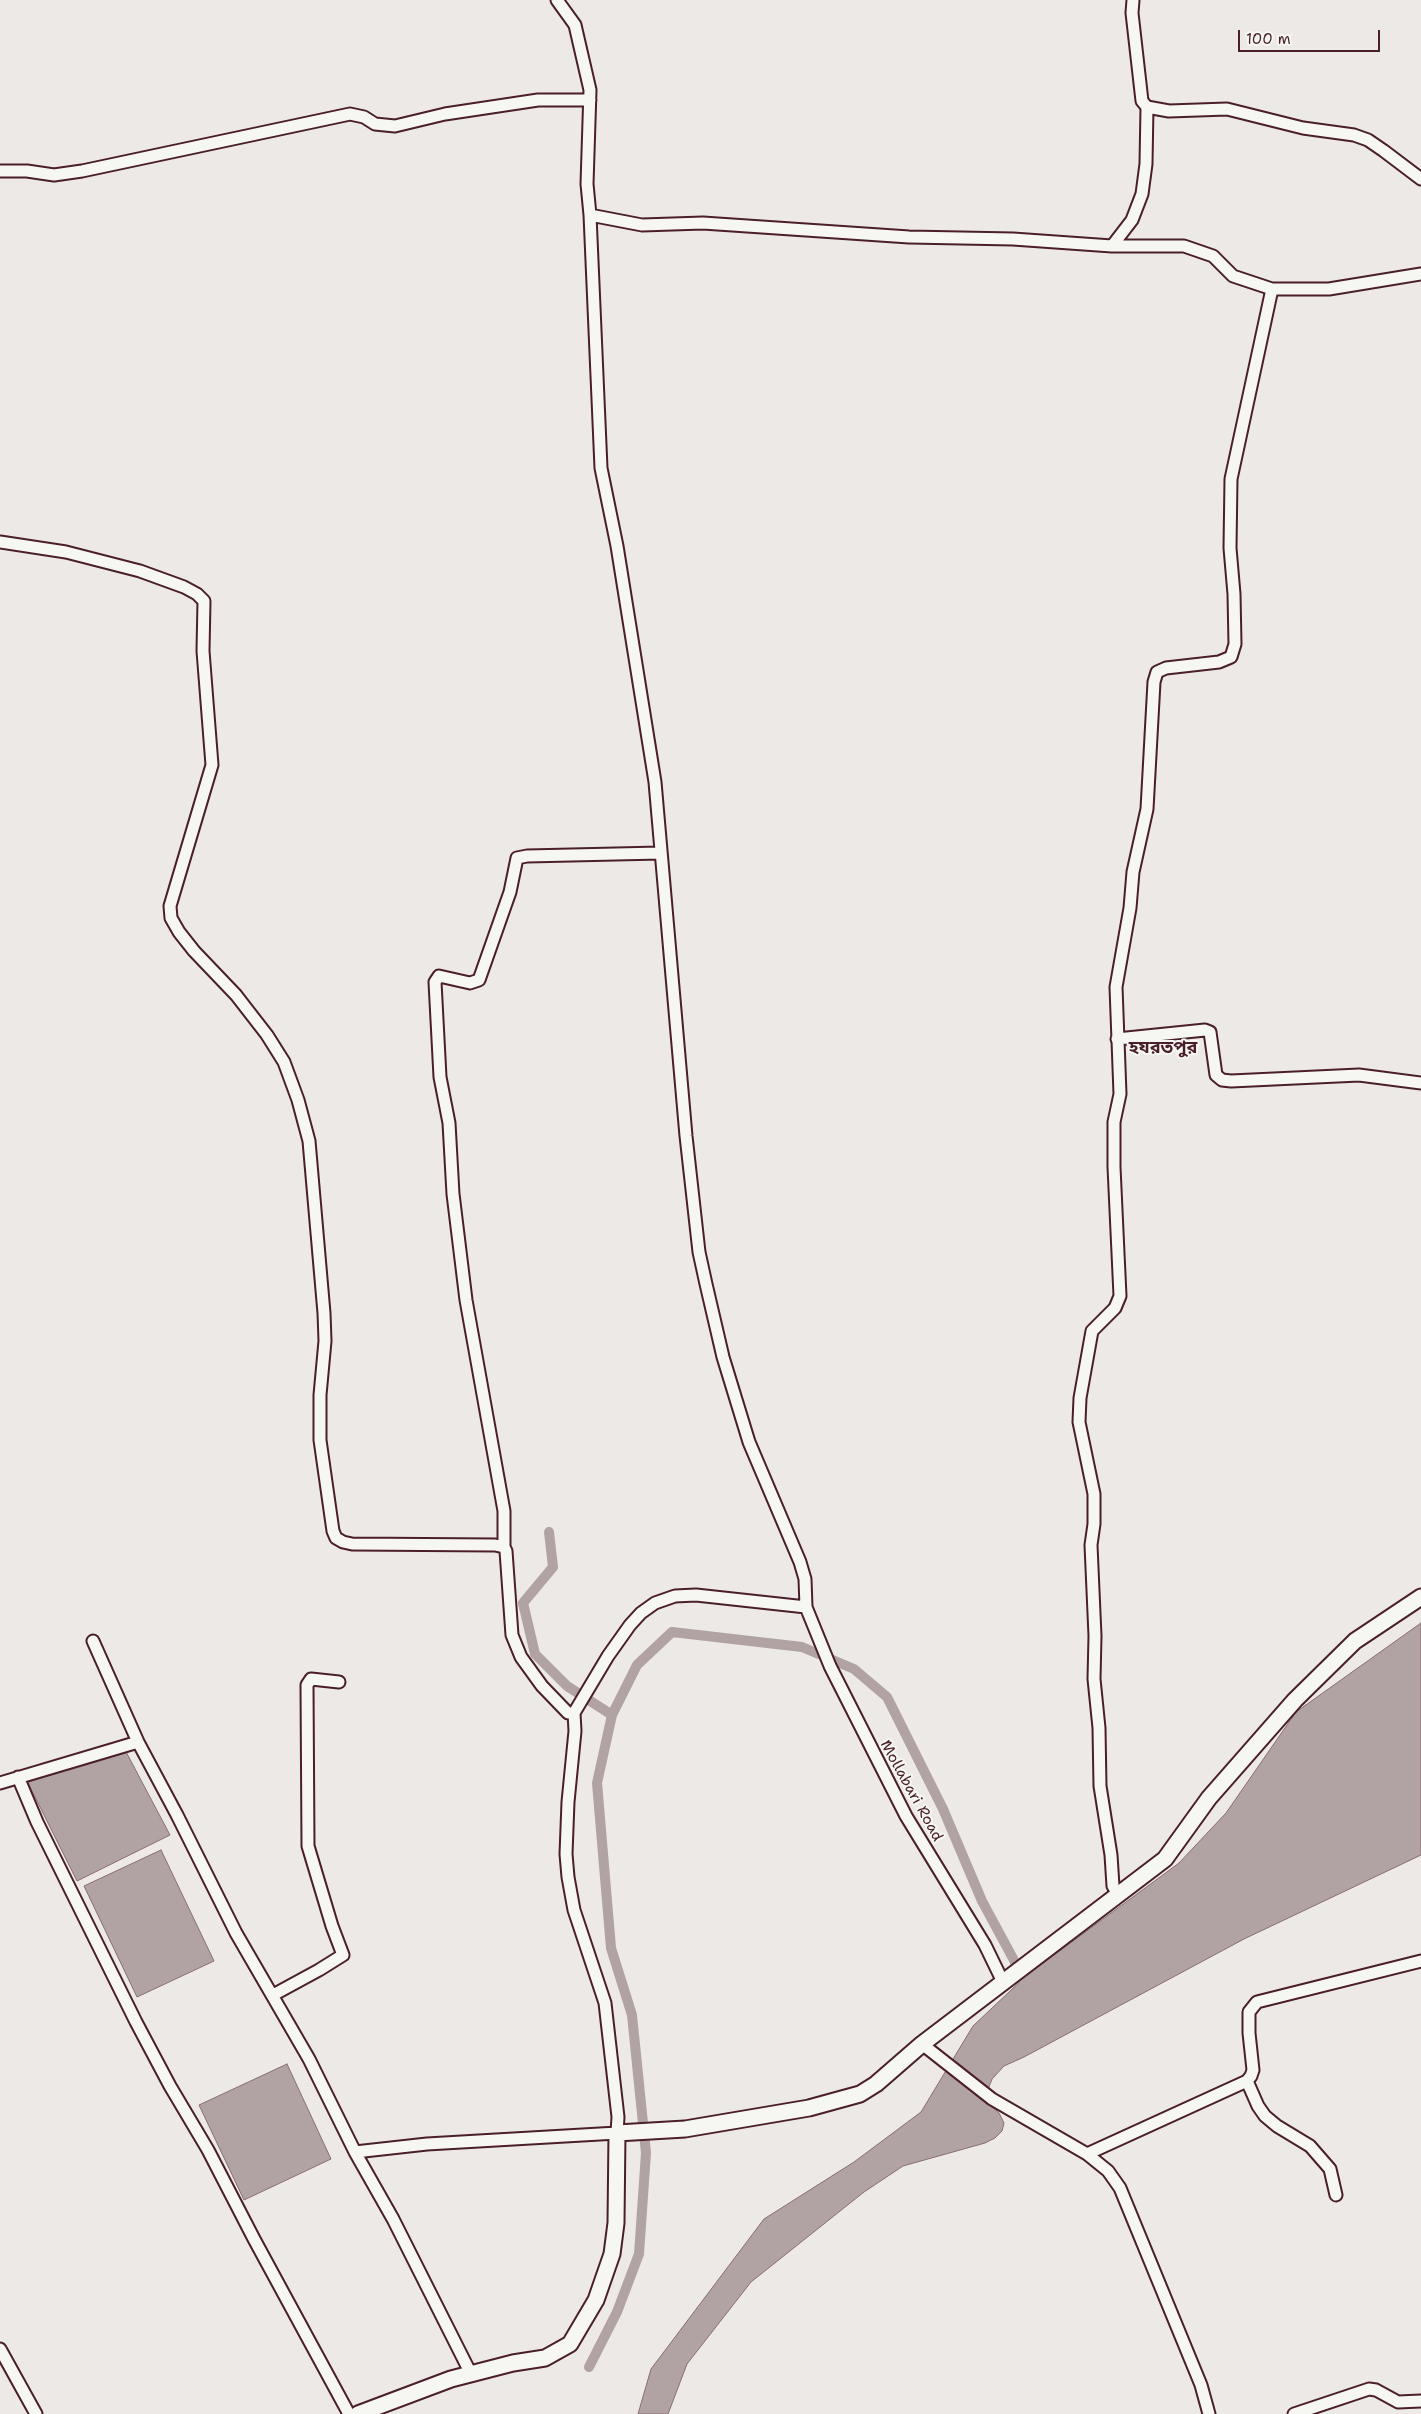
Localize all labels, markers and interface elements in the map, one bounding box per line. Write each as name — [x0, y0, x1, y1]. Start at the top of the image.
scale bar — [1241, 20, 1384, 52]
text: 100 m — [1246, 29, 1291, 49]
district label: হযরতপুর — [1129, 1037, 1197, 1059]
street label: Mollabari Road — [876, 1737, 946, 1845]

